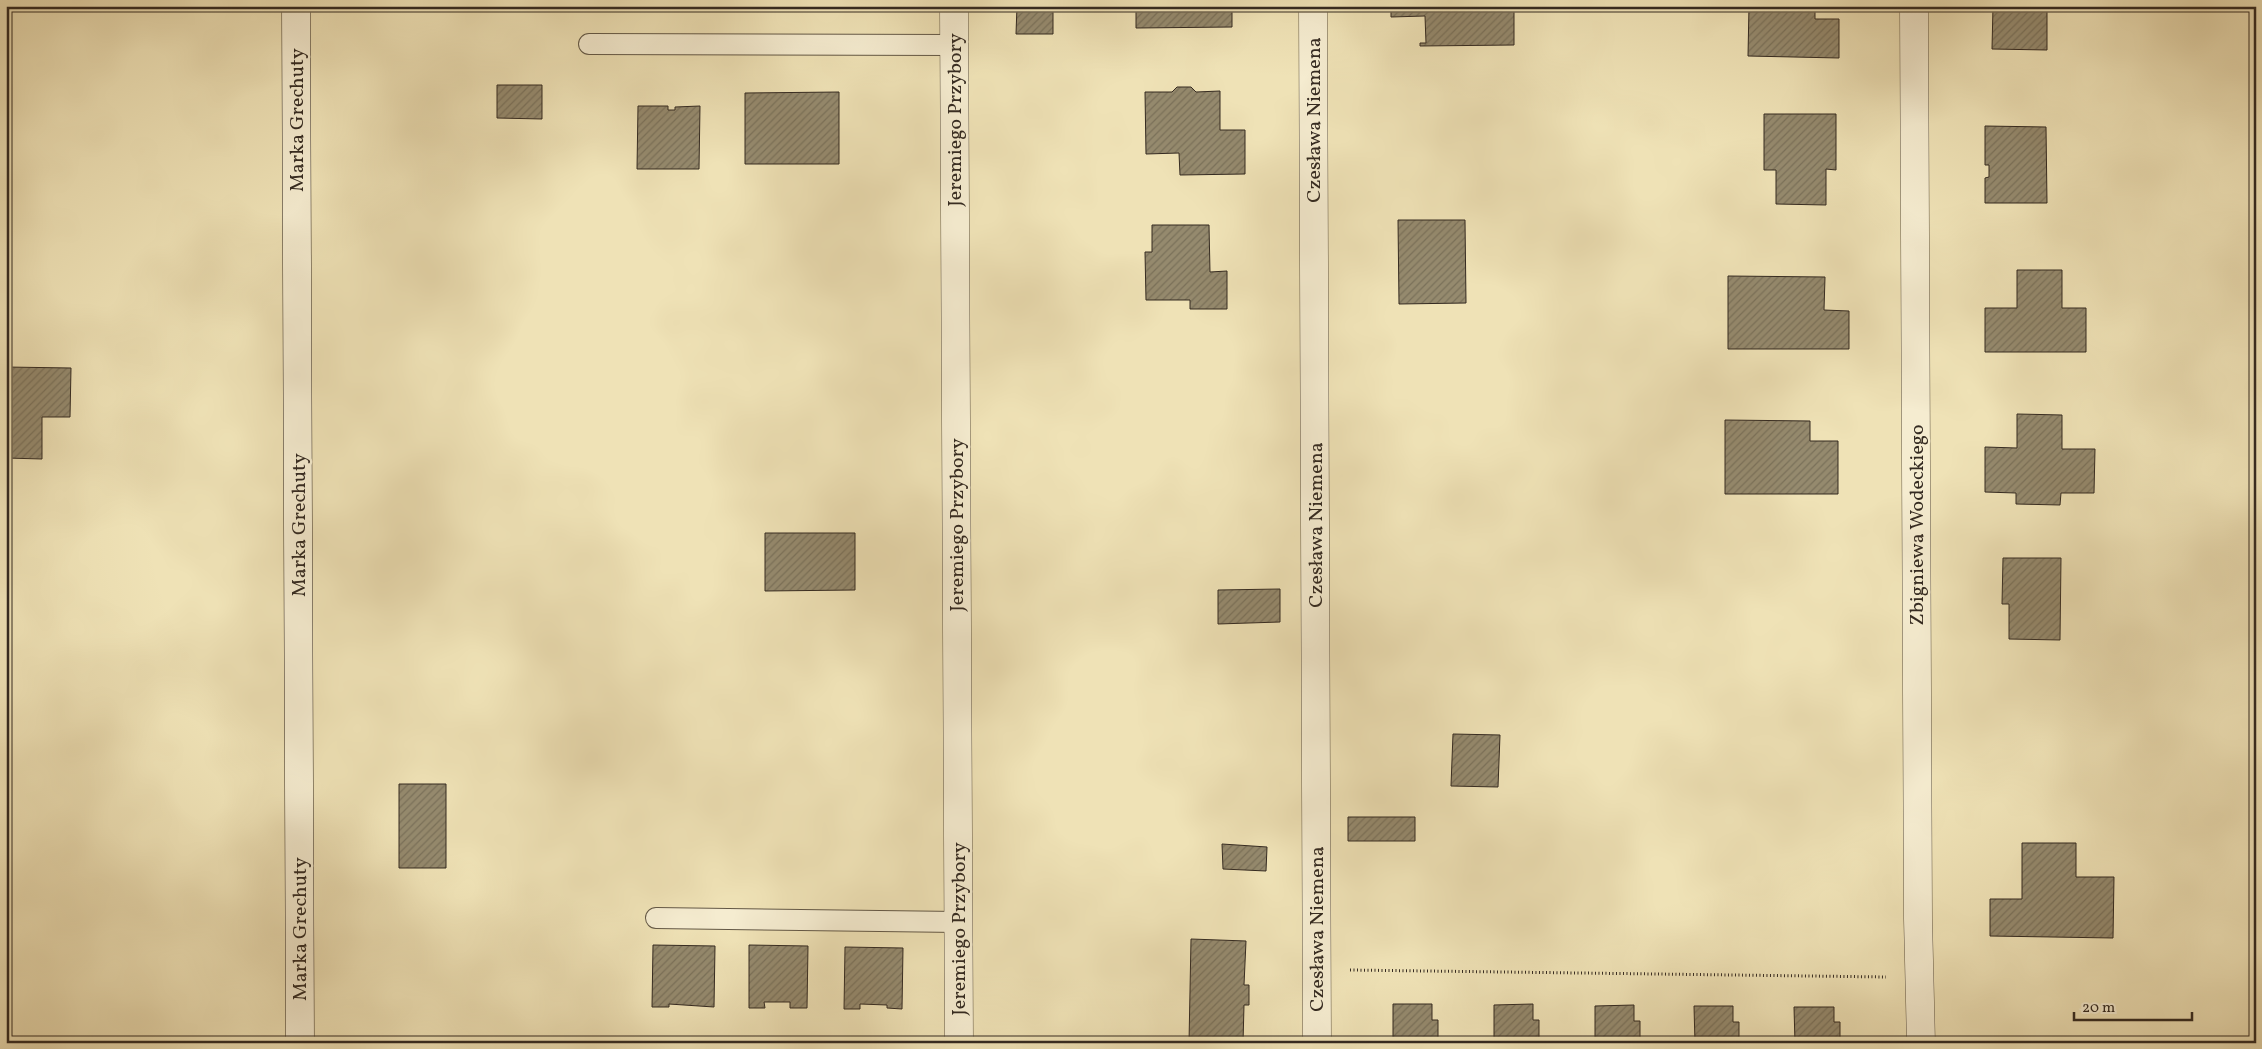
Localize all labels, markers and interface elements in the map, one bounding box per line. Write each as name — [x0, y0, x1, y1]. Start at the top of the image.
street label: Jeremiego Przybory — [942, 33, 970, 207]
street label: Czesława Niemena — [1301, 37, 1329, 203]
street label: Marka Grechuty — [284, 48, 312, 192]
street label: Zbigniewa Wodeckiego — [1904, 424, 1932, 626]
street label: Jeremiego Przybory — [944, 438, 972, 612]
street label: Czesława Niemena — [1303, 442, 1331, 608]
street label: Marka Grechuty — [286, 453, 314, 597]
street label: Jeremiego Przybory — [946, 842, 974, 1016]
street label: Czesława Niemena — [1304, 846, 1332, 1012]
street label: Marka Grechuty — [287, 857, 315, 1001]
scale bar — [2074, 989, 2192, 1021]
text: 20 m — [2082, 998, 2115, 1019]

